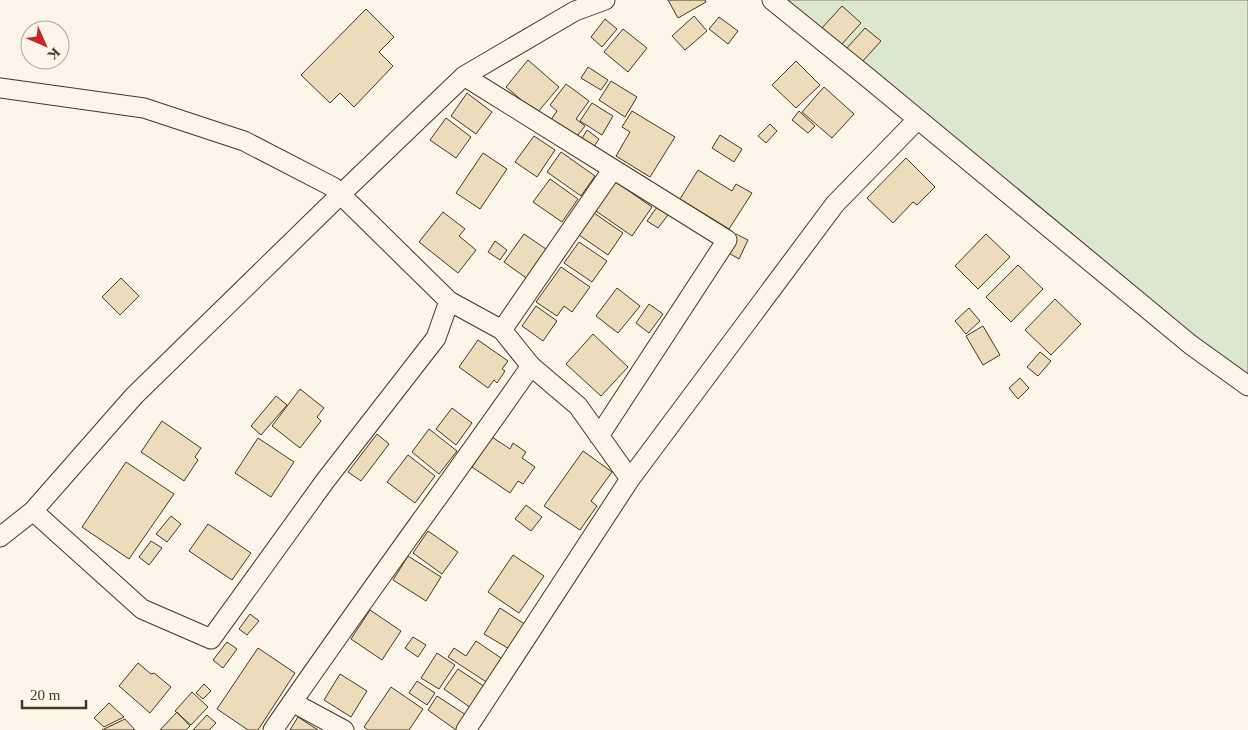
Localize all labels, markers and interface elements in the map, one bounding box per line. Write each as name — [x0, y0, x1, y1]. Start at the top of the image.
north arrow — [20, 20, 70, 70]
text: K — [45, 45, 63, 63]
scale bar — [22, 678, 86, 710]
text: 20 m — [30, 687, 61, 703]

